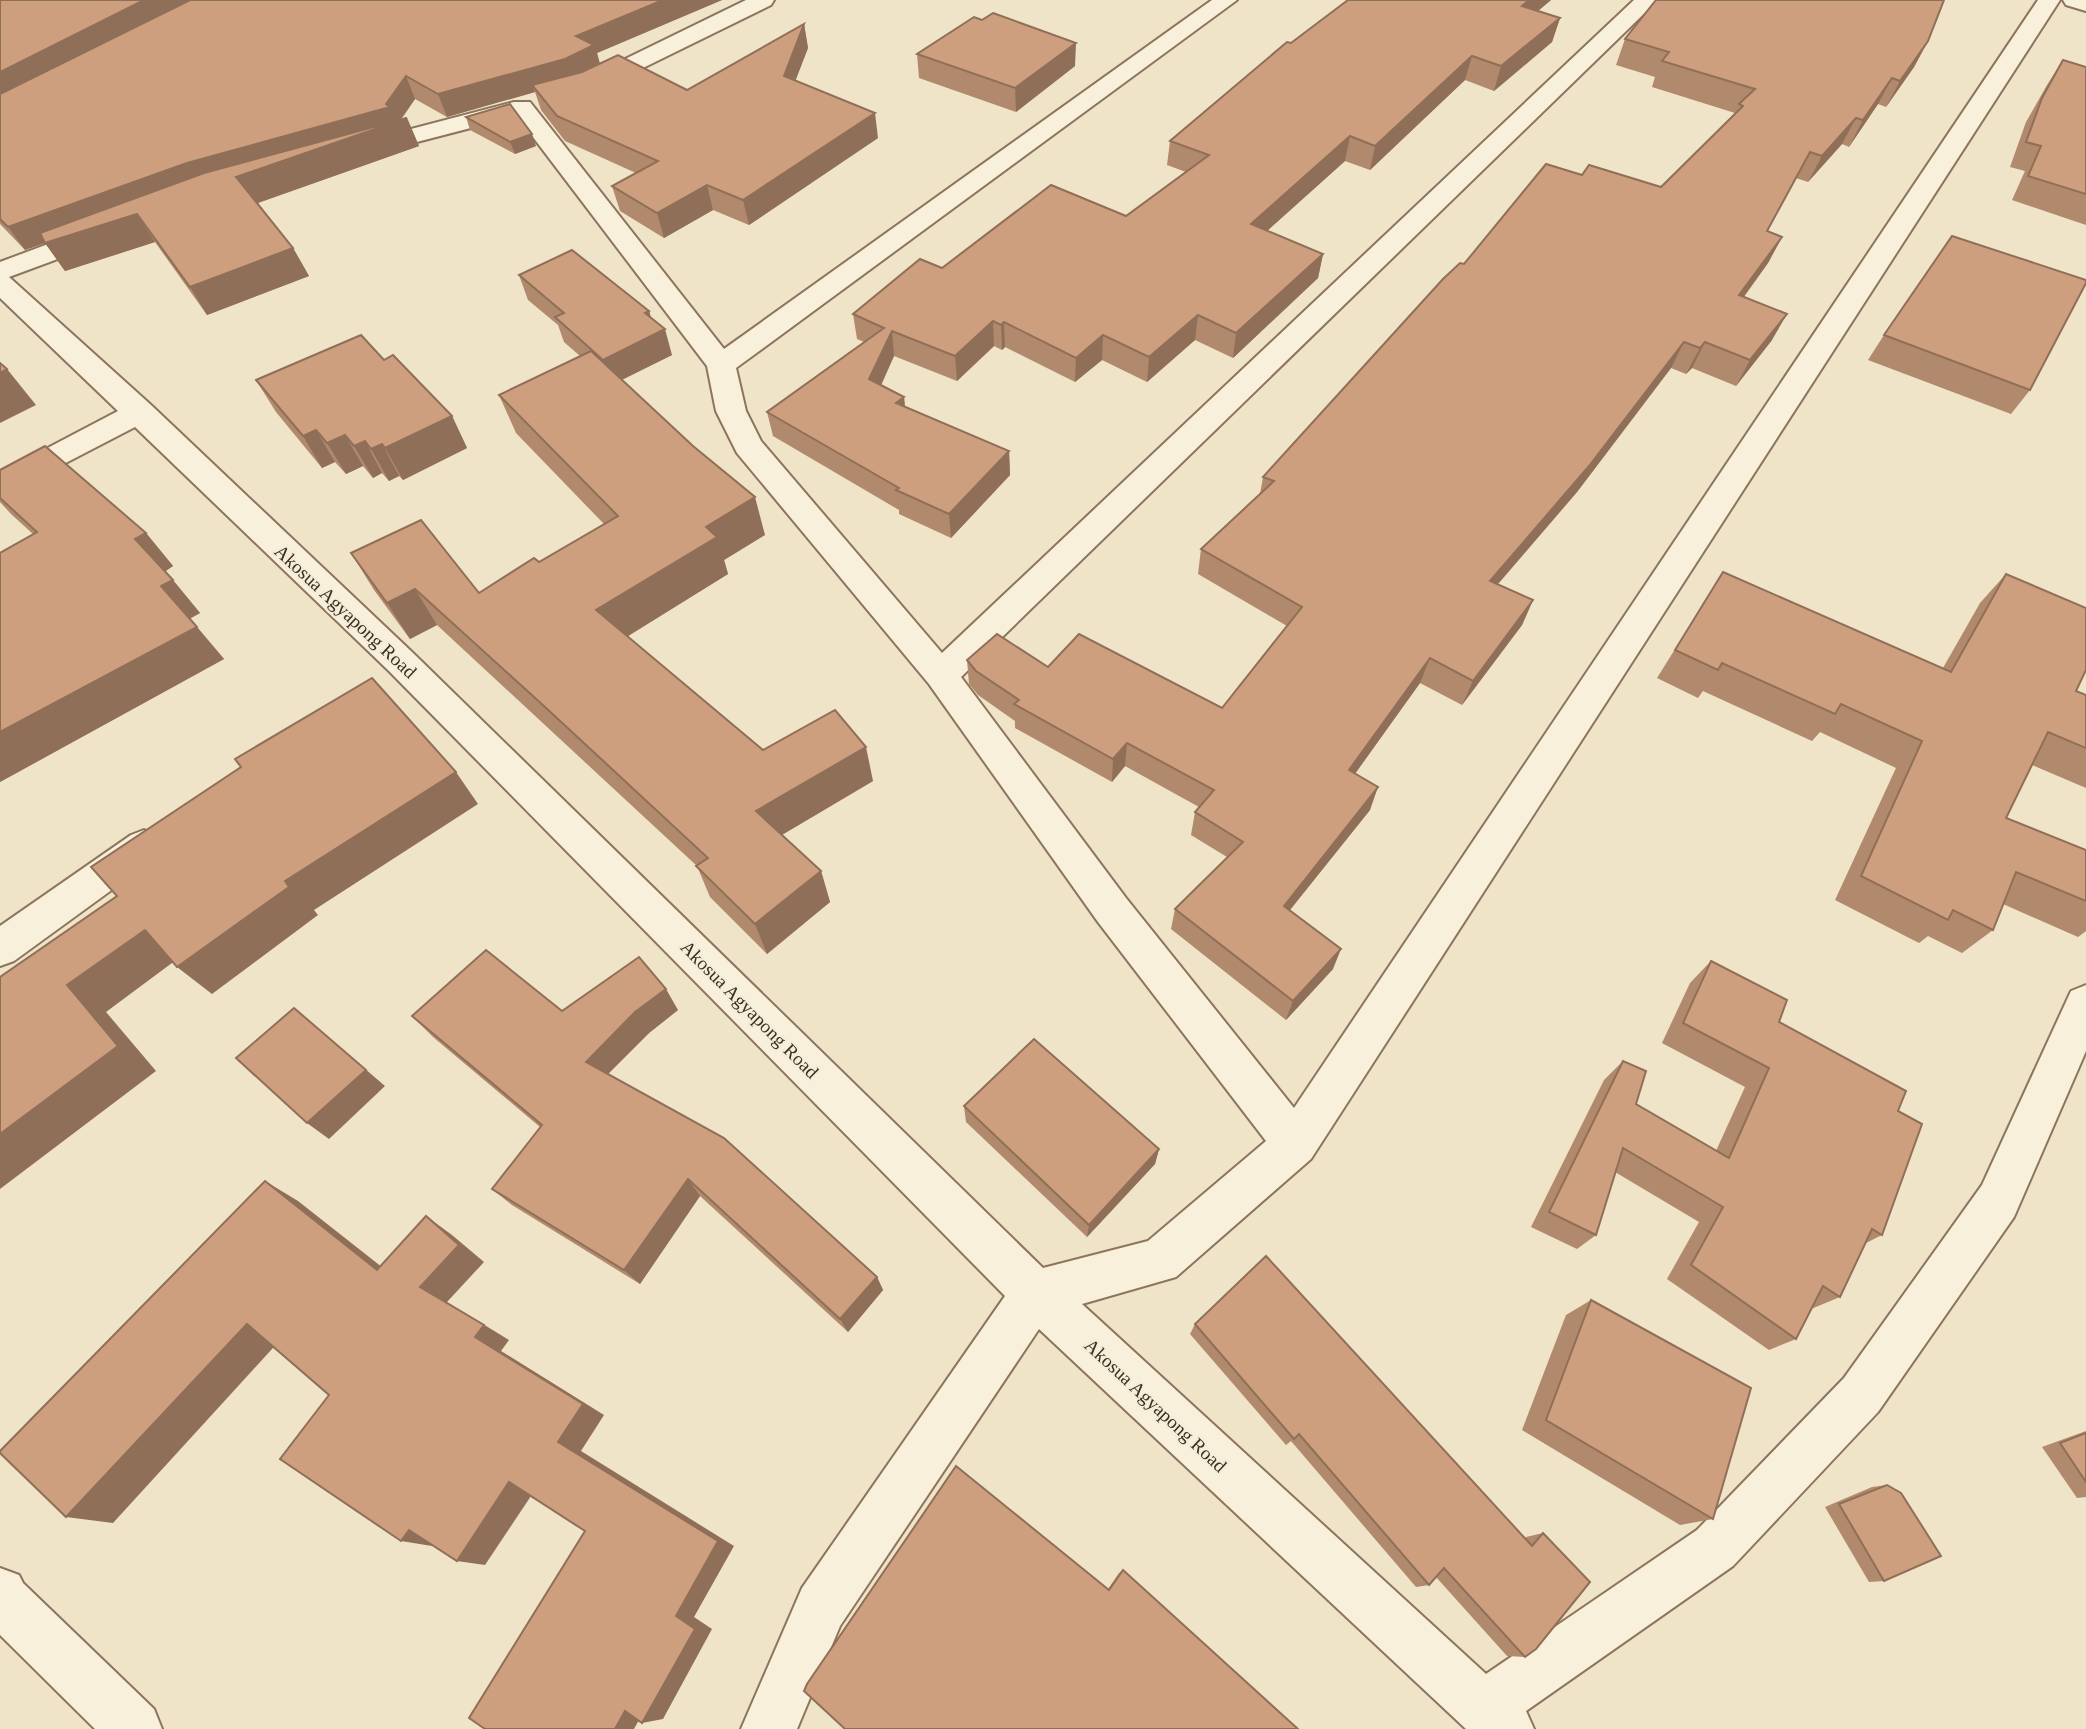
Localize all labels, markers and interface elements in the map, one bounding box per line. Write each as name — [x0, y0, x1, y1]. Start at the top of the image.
street label: Akosua Agyapong Road — [271, 540, 421, 683]
street label: Akosua Agyapong Road — [677, 936, 823, 1083]
street label: Akosua Agyapong Road — [1081, 1334, 1231, 1477]

